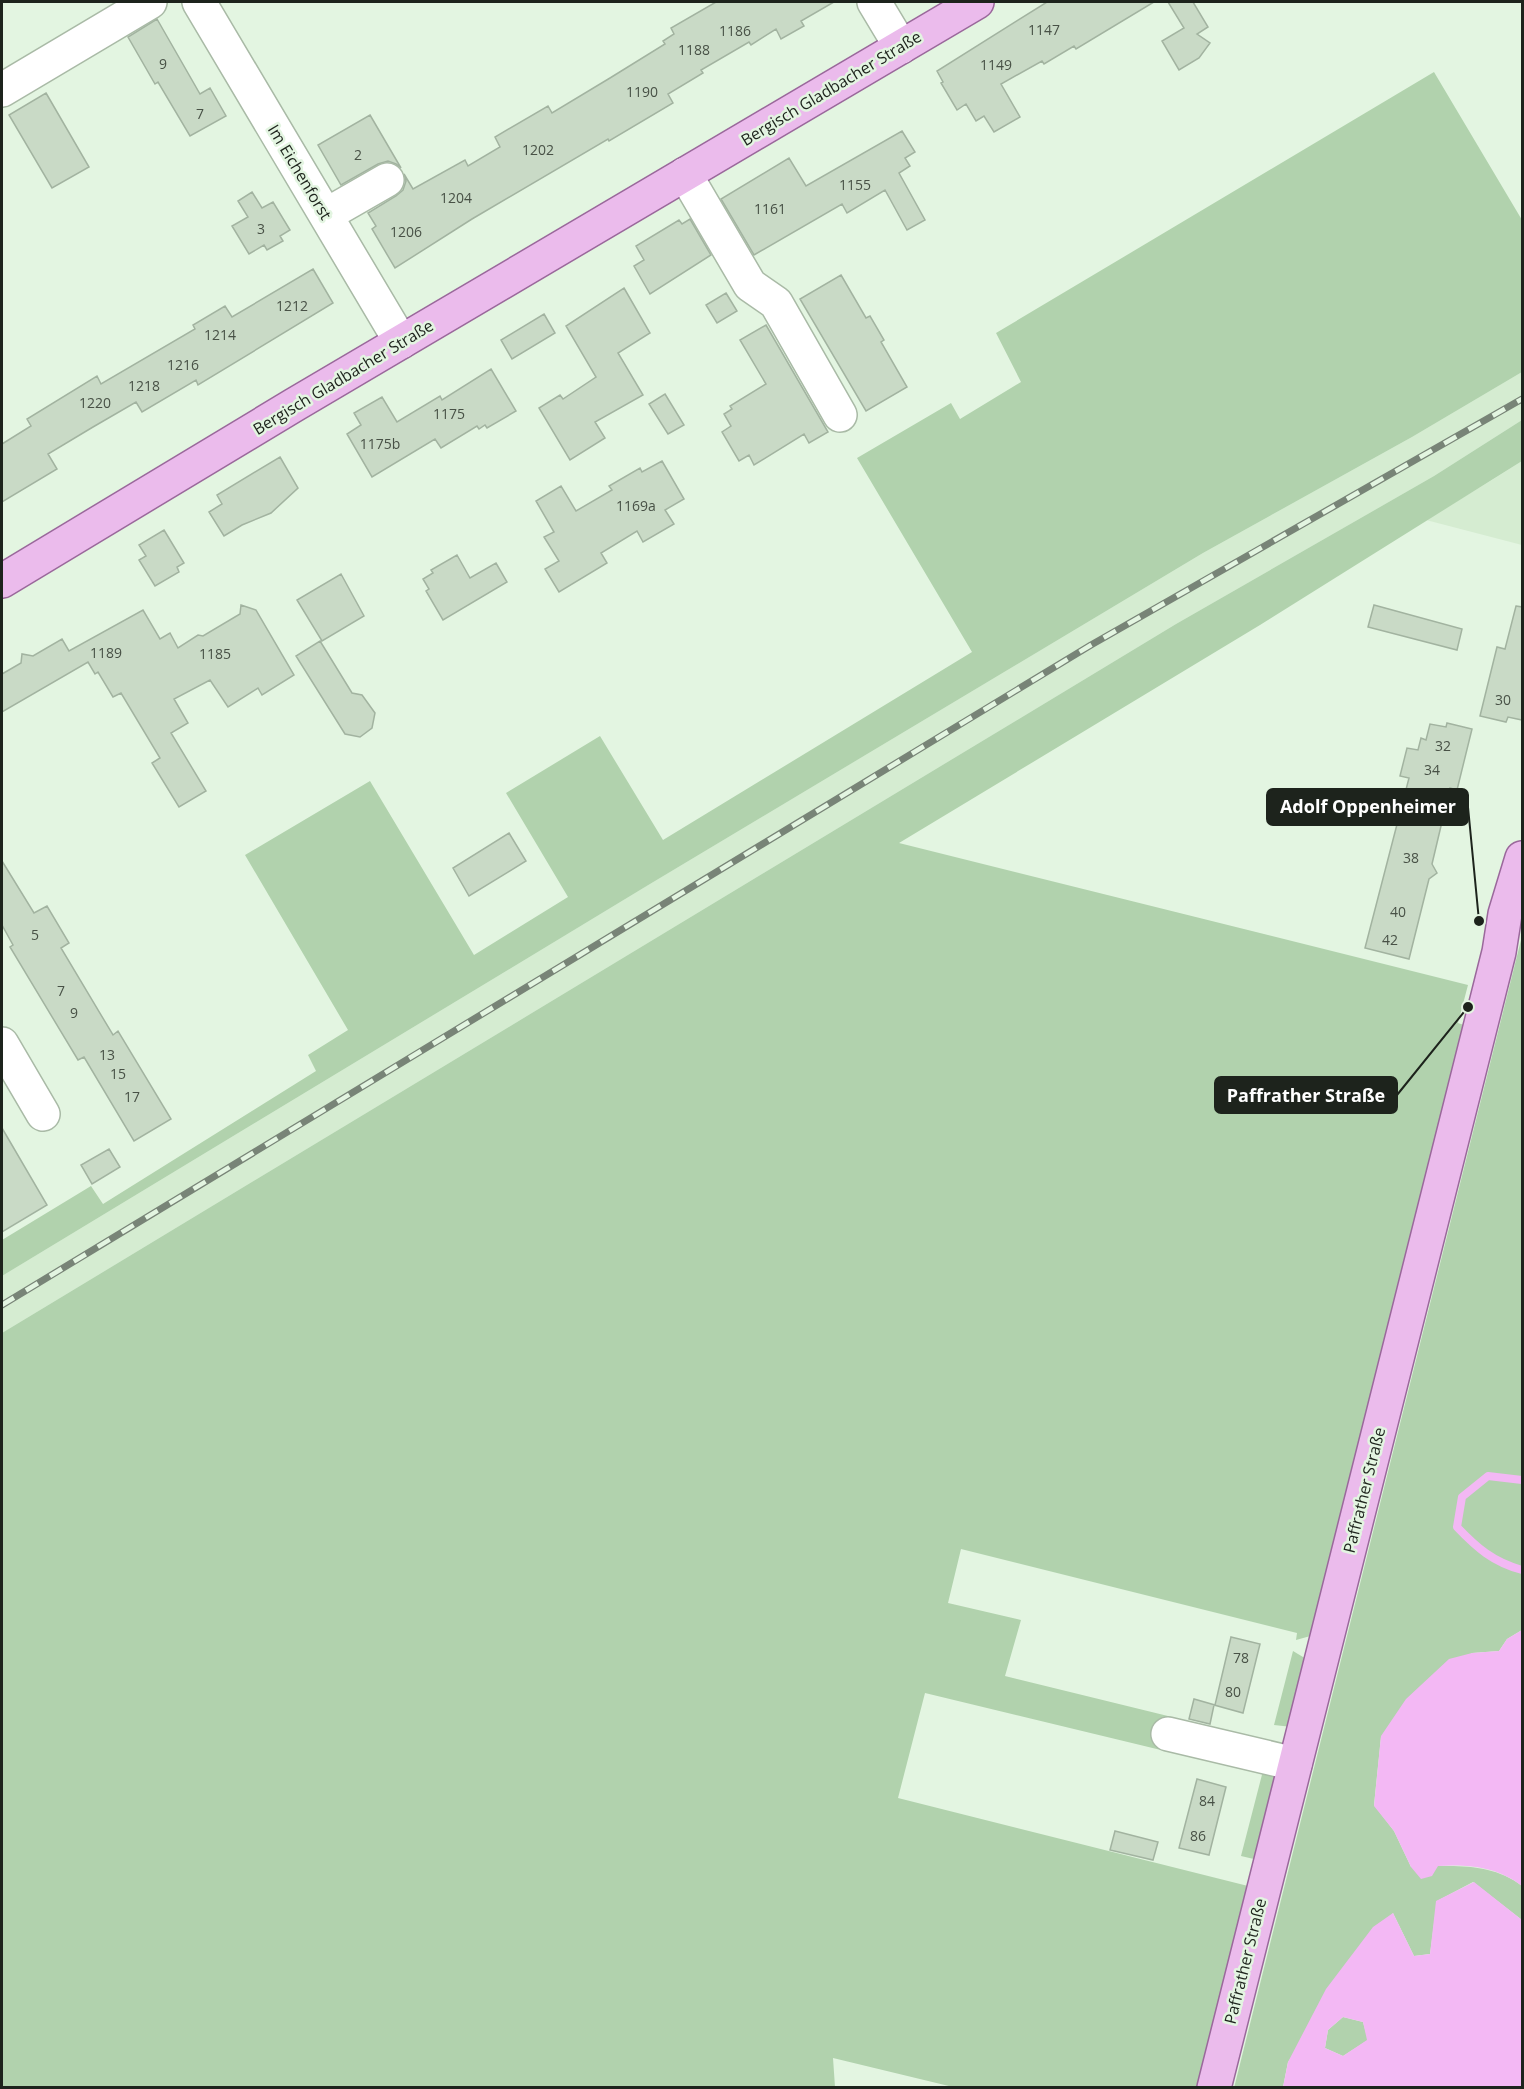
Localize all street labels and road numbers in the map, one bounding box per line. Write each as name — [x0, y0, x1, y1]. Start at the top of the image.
street label: Bergisch Gladbacher Straße — [737, 25, 925, 151]
street label: Im Eichenforst — [263, 120, 337, 224]
street label: Bergisch Gladbacher Straße — [249, 314, 437, 440]
street label: Paffrather Straße — [1338, 1425, 1390, 1555]
street label: Paffrather Straße — [1219, 1896, 1271, 2026]

